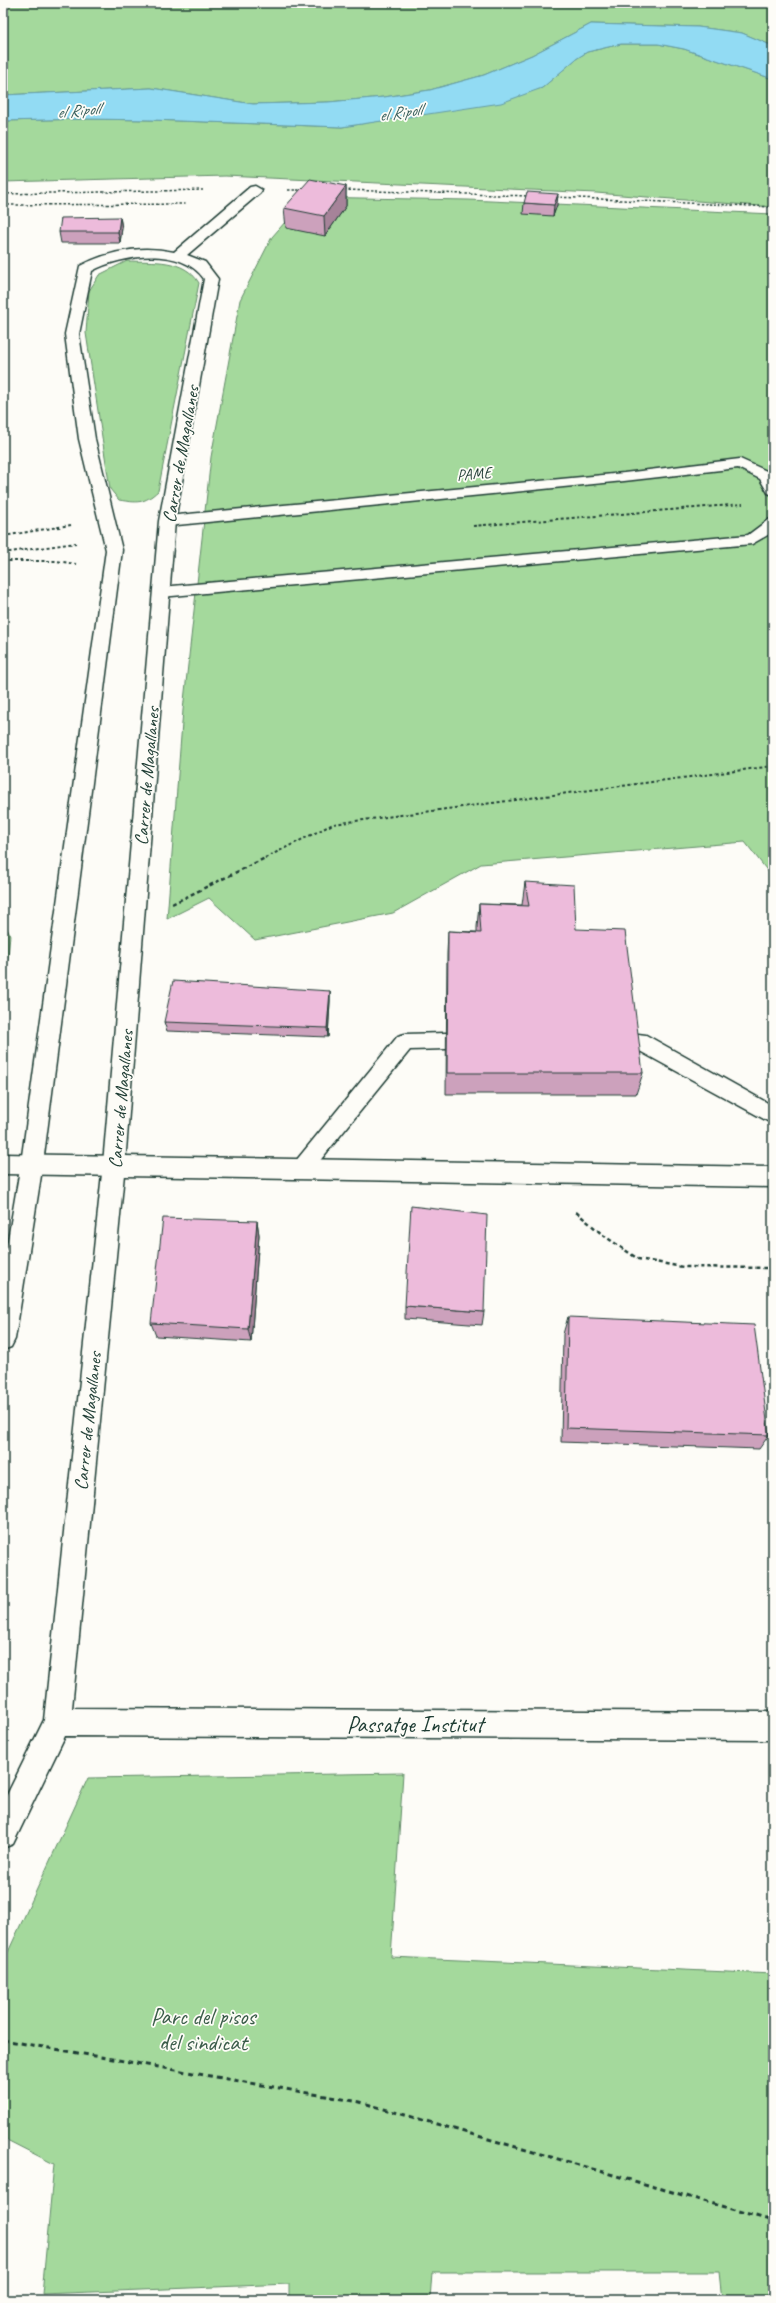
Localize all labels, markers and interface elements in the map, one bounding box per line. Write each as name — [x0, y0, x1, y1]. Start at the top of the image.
water label: el Ripoll — [55, 97, 107, 123]
water label: el Ripoll — [377, 98, 429, 126]
street label: Carrer de Magallanes — [157, 382, 205, 524]
street label: PAME — [456, 462, 495, 485]
street label: Carrer de Magallanes — [129, 705, 165, 846]
street label: Carrer de Magallanes — [103, 1028, 139, 1169]
street label: Carrer de Magallanes — [69, 1349, 107, 1491]
street label: Passatge Institut — [347, 1710, 487, 1739]
park label: Parc del pisos del sindicat — [151, 2002, 257, 2057]

